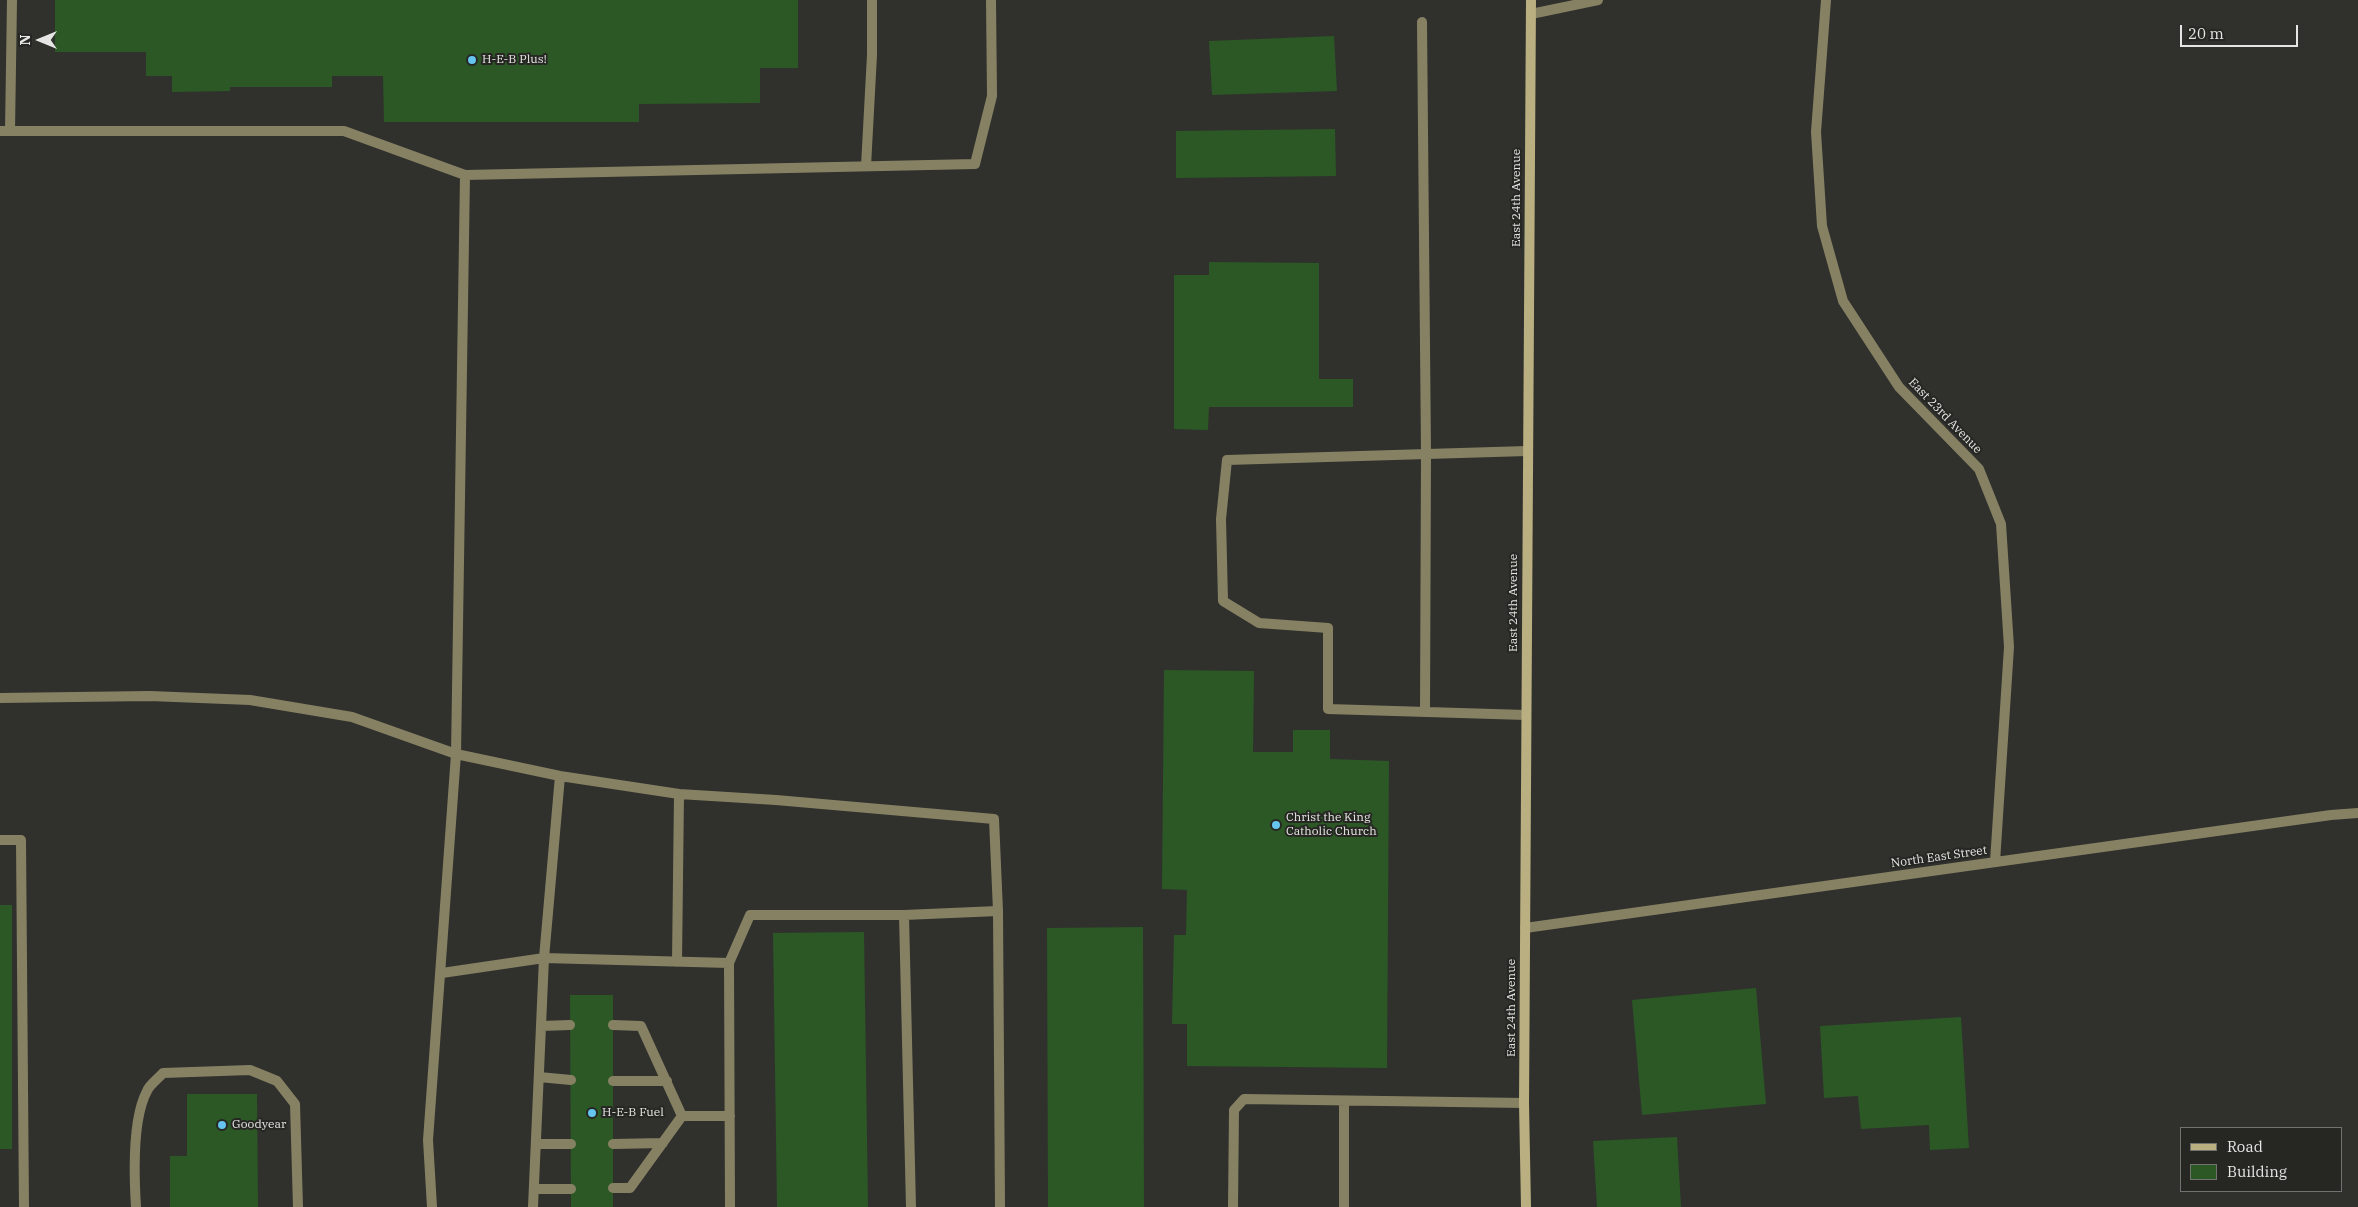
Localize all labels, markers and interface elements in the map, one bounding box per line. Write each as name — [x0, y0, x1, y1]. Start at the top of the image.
north arrow — [15, 15, 65, 65]
scale bar — [2183, 15, 2300, 47]
text: 20 m — [2188, 24, 2224, 43]
text: N — [16, 34, 34, 46]
place label: H-E-B Plus! — [482, 53, 547, 67]
marker: H-E-B Plus! — [466, 54, 478, 66]
street label: East 24th Avenue — [1510, 149, 1524, 247]
street label: East 23rd Avenue — [1905, 375, 1985, 457]
street label: East 24th Avenue — [1507, 554, 1521, 652]
place label: Christ the King Catholic Church — [1286, 811, 1377, 839]
marker: Christ the King Catholic Church — [1270, 819, 1282, 831]
street label: North East Street — [1890, 843, 1988, 871]
street label: East 24th Avenue — [1505, 959, 1519, 1057]
place label: H-E-B Fuel — [602, 1106, 664, 1120]
marker: H-E-B Fuel — [586, 1107, 598, 1119]
place label: Goodyear — [232, 1118, 286, 1132]
marker: Goodyear — [216, 1119, 228, 1131]
legend — [2180, 1127, 2343, 1192]
text: Road — [2227, 1137, 2263, 1156]
text: Building — [2227, 1162, 2287, 1181]

